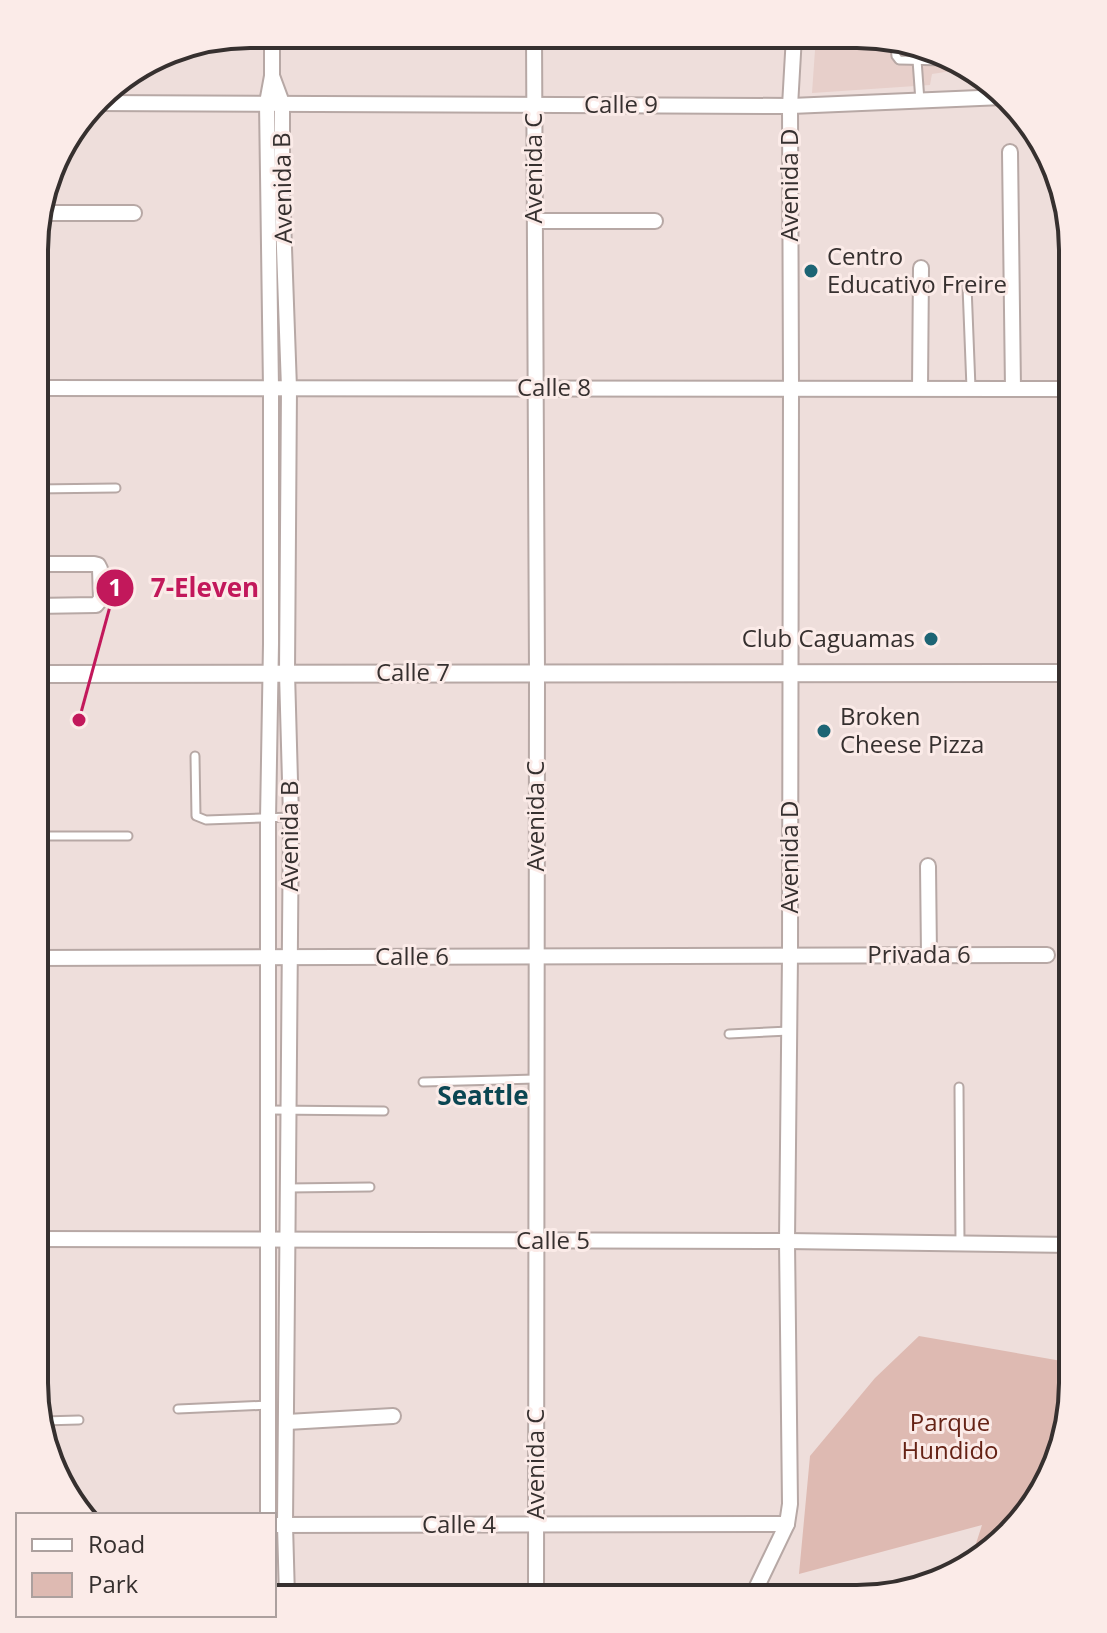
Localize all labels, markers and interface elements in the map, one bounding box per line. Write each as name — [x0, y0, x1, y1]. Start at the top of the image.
street label: Calle 9 — [584, 87, 658, 120]
street label: Avenida C — [516, 113, 549, 223]
street label: Avenida D — [772, 128, 805, 242]
street label: Avenida B — [264, 132, 299, 244]
place label: Centro Educativo Freire — [827, 239, 1007, 300]
marker: Centro Educativo Freire — [802, 262, 820, 280]
street label: Calle 8 — [517, 370, 591, 403]
callout: 7-Eleven — [95, 563, 275, 613]
text: 7-Eleven — [151, 569, 259, 605]
text: 1 — [108, 570, 122, 603]
place label: Club Caguamas — [742, 621, 915, 654]
marker: Club Caguamas — [922, 630, 940, 648]
street label: Calle 7 — [376, 655, 450, 688]
place label: Broken Cheese Pizza — [840, 699, 984, 760]
marker: Broken Cheese Pizza — [815, 722, 833, 740]
street label: Avenida C — [518, 761, 551, 871]
street label: Avenida B — [272, 780, 305, 892]
street label: Avenida D — [772, 800, 805, 914]
street label: Privada 6 — [867, 937, 971, 970]
street label: Calle 6 — [375, 939, 449, 972]
district label: Seattle — [437, 1077, 529, 1113]
street label: Calle 5 — [516, 1223, 590, 1256]
park label: Parque Hundido — [902, 1405, 999, 1466]
street label: Avenida C — [518, 1409, 551, 1519]
street label: Calle 4 — [422, 1507, 496, 1540]
legend — [16, 1513, 276, 1617]
text: Road — [88, 1527, 145, 1560]
text: Park — [88, 1567, 139, 1600]

